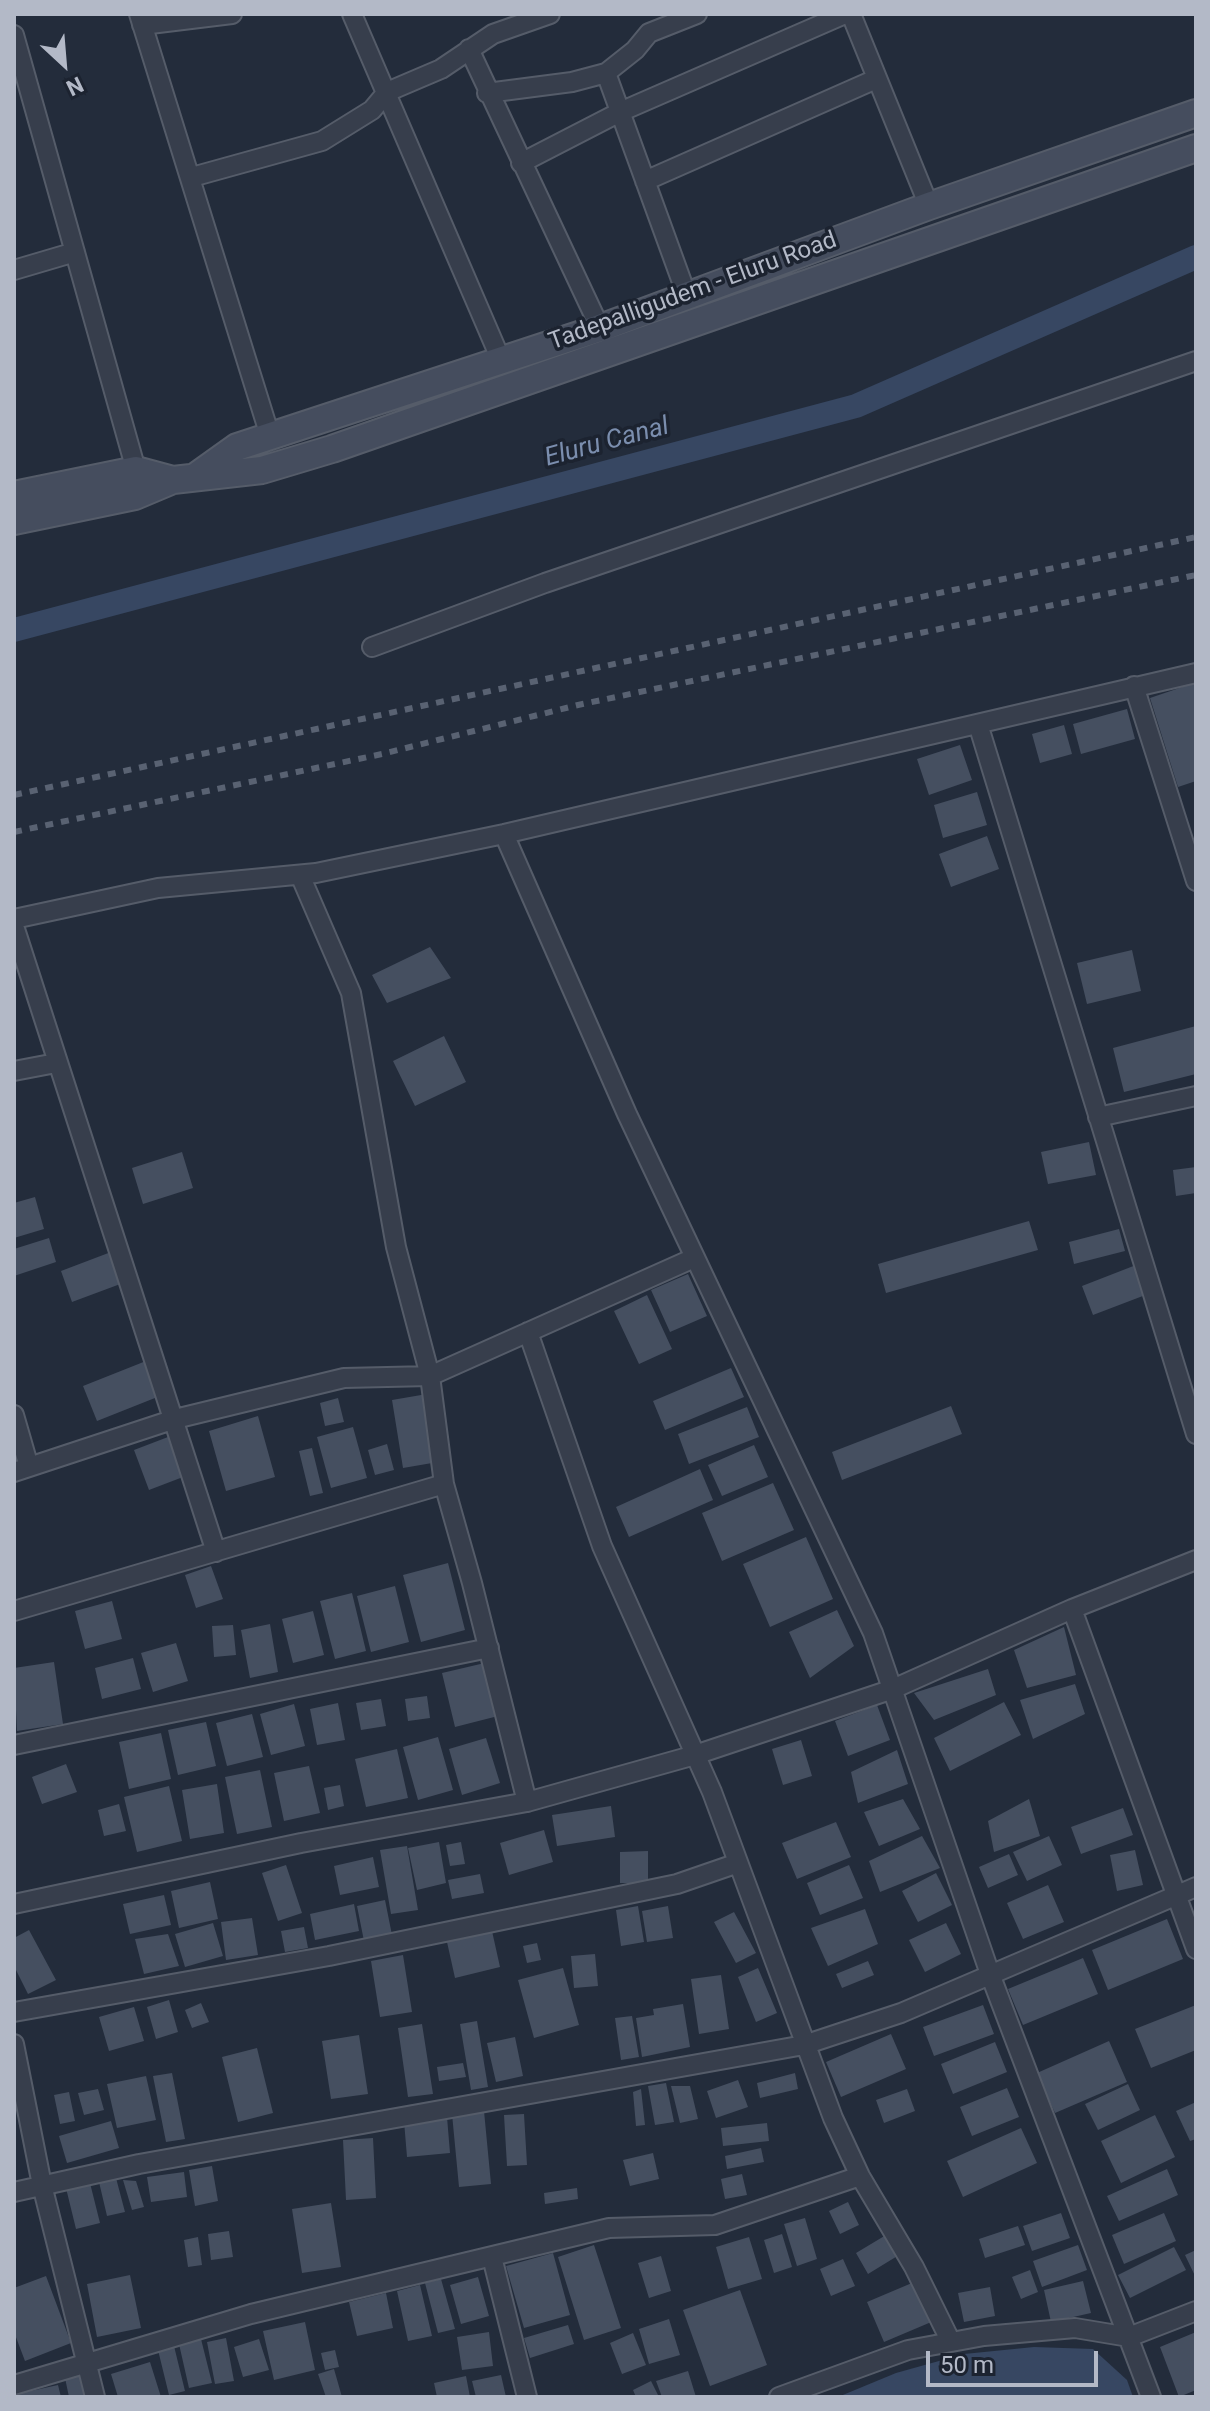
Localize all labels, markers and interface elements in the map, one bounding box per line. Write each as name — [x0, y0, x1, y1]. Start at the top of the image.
north arrow — [24, 24, 104, 104]
text: N — [62, 71, 87, 101]
street label: Tadepalligudem - Eluru Road — [545, 226, 841, 358]
water label: Eluru Canal — [542, 411, 672, 475]
scale bar — [930, 2335, 1102, 2385]
text: 50 m — [940, 2351, 994, 2379]

